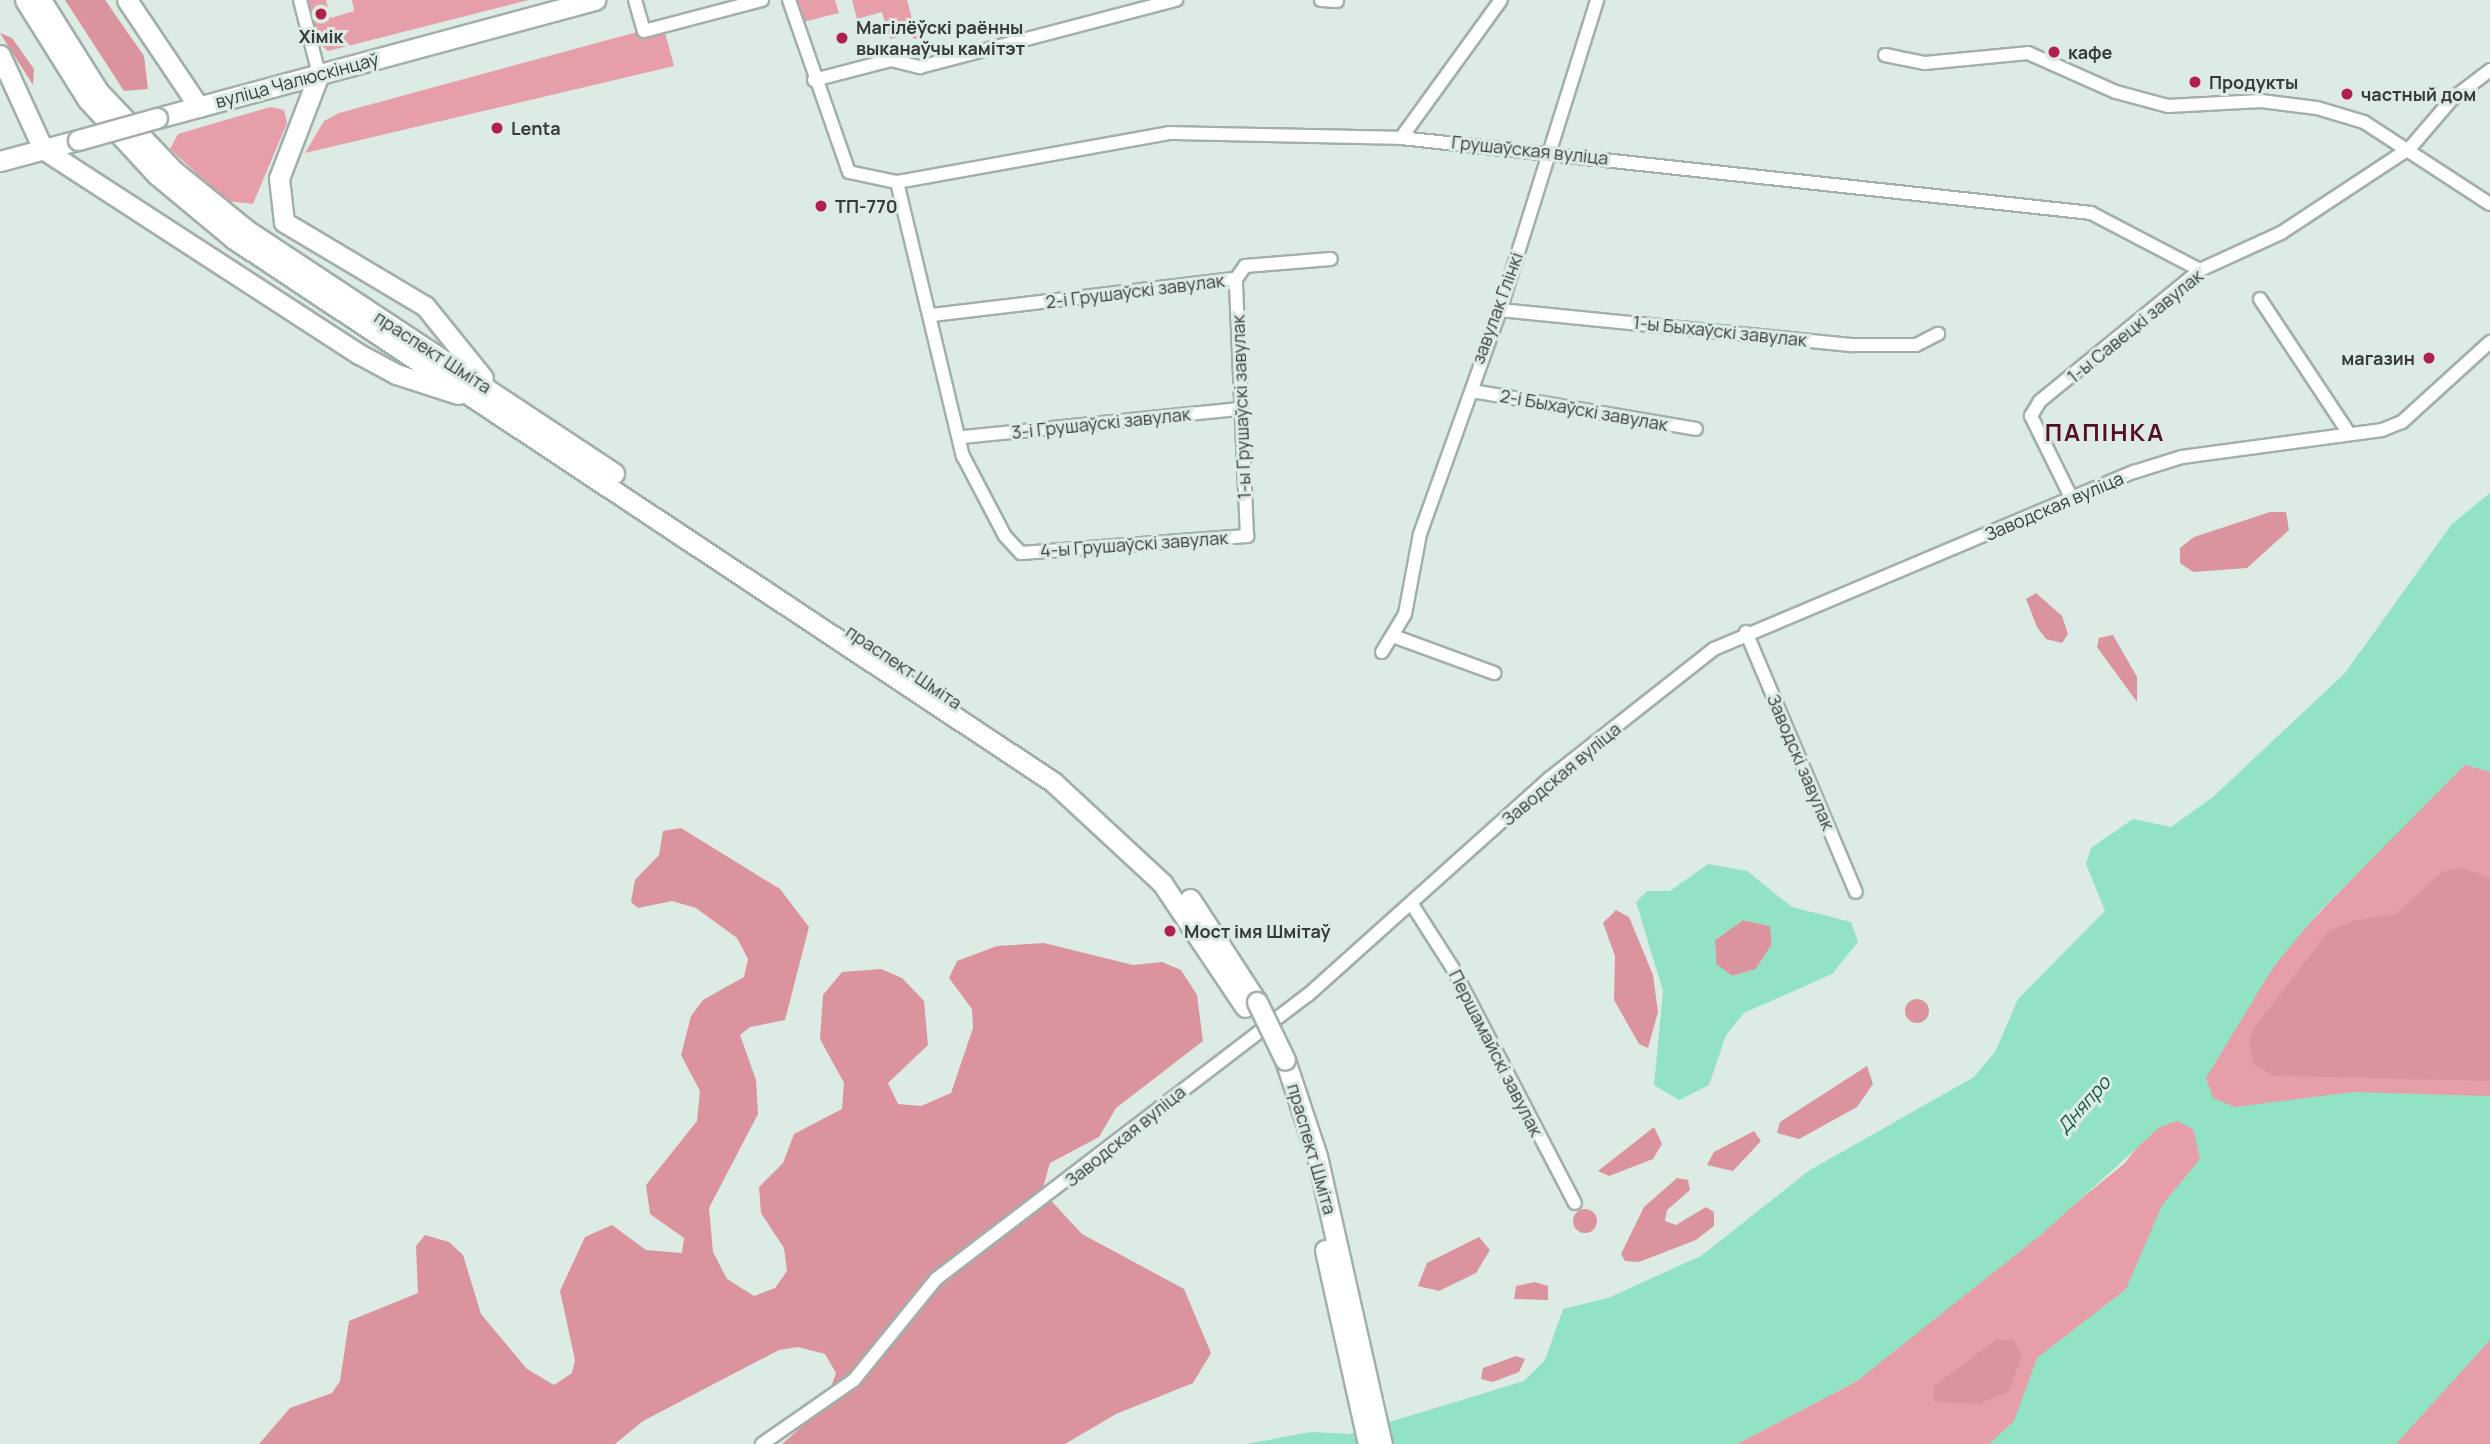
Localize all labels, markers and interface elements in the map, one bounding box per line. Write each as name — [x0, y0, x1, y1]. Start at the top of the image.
marker: Хімік — [313, 6, 329, 22]
place label: Магілёўскі раённы выканаўчы камітэт — [856, 17, 1025, 60]
place label: Хімік — [299, 25, 343, 47]
marker: Магілёўскі раённы выканаўчы камітэт — [834, 30, 850, 46]
place label: кафе — [2068, 41, 2112, 63]
marker: кафе — [2046, 44, 2062, 60]
street label: вуліца Чалюскінцаў — [213, 48, 381, 112]
place label: Продукты — [2209, 71, 2298, 93]
marker: Продукты — [2187, 74, 2203, 90]
place label: частный дом — [2361, 83, 2476, 105]
marker: частный дом — [2339, 86, 2355, 102]
place label: Lenta — [511, 117, 561, 139]
marker: Lenta — [489, 120, 505, 136]
street label: Грушаўская вуліца — [1451, 131, 1609, 169]
place label: ТП-770 — [835, 195, 898, 217]
marker: ТП-770 — [813, 198, 829, 214]
street label: завулак Глінкі — [1467, 249, 1527, 367]
street label: 1-ы Савецкі завулак — [2063, 265, 2207, 387]
street label: 2-і Грушаўскі завулак — [1044, 269, 1226, 313]
street label: праспект Шміта — [371, 306, 495, 398]
street label: 1-ы Быхаўскі завулак — [1632, 311, 1808, 351]
street label: 1-ы Грушаўскі завулак — [1227, 314, 1255, 500]
place label: магазин — [2341, 347, 2415, 369]
marker: магазин — [2421, 350, 2437, 366]
street label: 2-і Быхаўскі завулак — [1498, 385, 1670, 435]
street label: 3-і Грушаўскі завулак — [1010, 403, 1192, 443]
district label: ПАПІНКА — [2046, 418, 2164, 446]
street label: Заводская вуліца — [1981, 467, 2127, 545]
street label: 4-ы Грушаўскі завулак — [1039, 527, 1229, 561]
street label: праспект Шміта — [842, 620, 966, 714]
street label: Заводскі завулак — [1763, 691, 1839, 833]
street label: Заводская вуліца — [1497, 718, 1625, 830]
place label: Мост імя Шмітаў — [1184, 920, 1331, 942]
marker: Мост імя Шмітаў — [1162, 923, 1178, 939]
street label: Першамайскі завулак — [1445, 966, 1547, 1140]
water label: Дняпро — [2052, 1072, 2116, 1138]
street label: Заводская вуліца — [1060, 1081, 1190, 1191]
street label: праспект Шміта — [1283, 1081, 1341, 1217]

